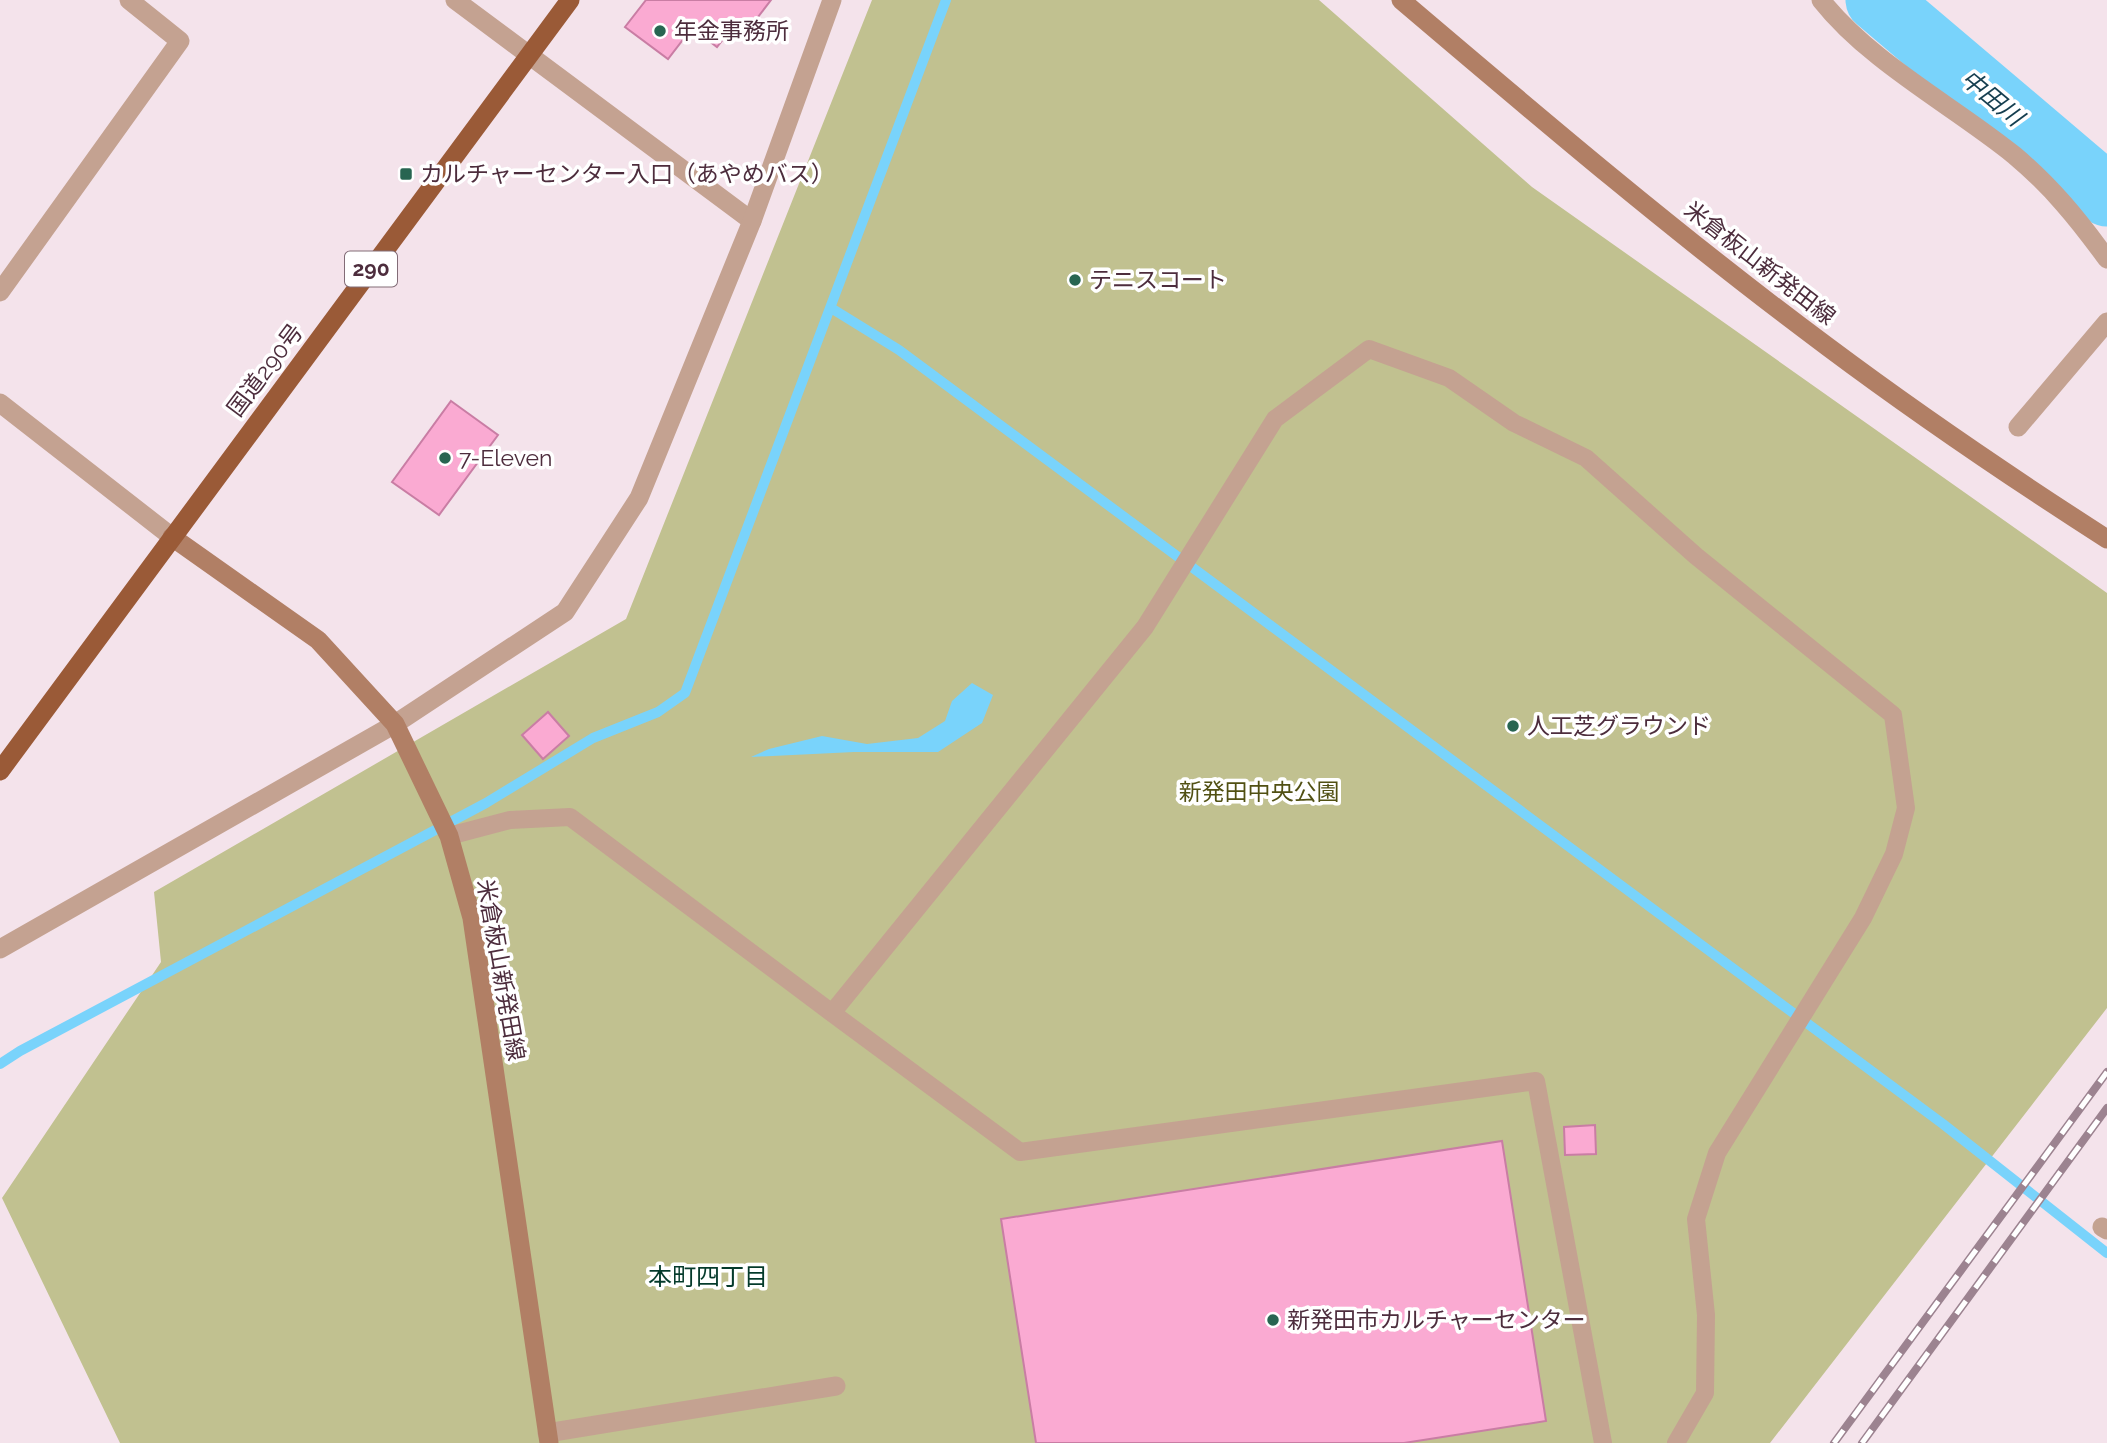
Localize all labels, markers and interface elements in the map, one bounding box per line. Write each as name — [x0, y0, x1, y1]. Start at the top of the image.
place label: 年金事務所 — [674, 17, 789, 44]
marker: 年金事務所 — [652, 23, 668, 39]
water label: 中田川 — [1955, 63, 2032, 134]
place label: カルチャーセンター入口（あやめバス） — [420, 160, 834, 187]
marker: カルチャーセンター入口（あやめバス） — [398, 166, 414, 182]
street label: 米倉板山新発田線 — [1679, 195, 1841, 330]
road number: 290 — [345, 252, 397, 286]
place label: テニスコート — [1089, 266, 1227, 293]
marker: テニスコート — [1067, 272, 1083, 288]
street label: 国道290号 — [221, 318, 308, 421]
place label: 7-Eleven — [459, 444, 553, 471]
marker: 7-Eleven — [437, 450, 453, 466]
place label: 人工芝グラウンド — [1527, 712, 1711, 739]
marker: 人工芝グラウンド — [1505, 718, 1521, 734]
park label: 新発田中央公園 — [1179, 778, 1340, 805]
street label: 米倉板山新発田線 — [472, 877, 531, 1063]
district label: 本町四丁目 — [648, 1262, 768, 1291]
place label: 新発田市カルチャーセンター — [1287, 1306, 1586, 1333]
marker: 新発田市カルチャーセンター — [1265, 1312, 1281, 1328]

